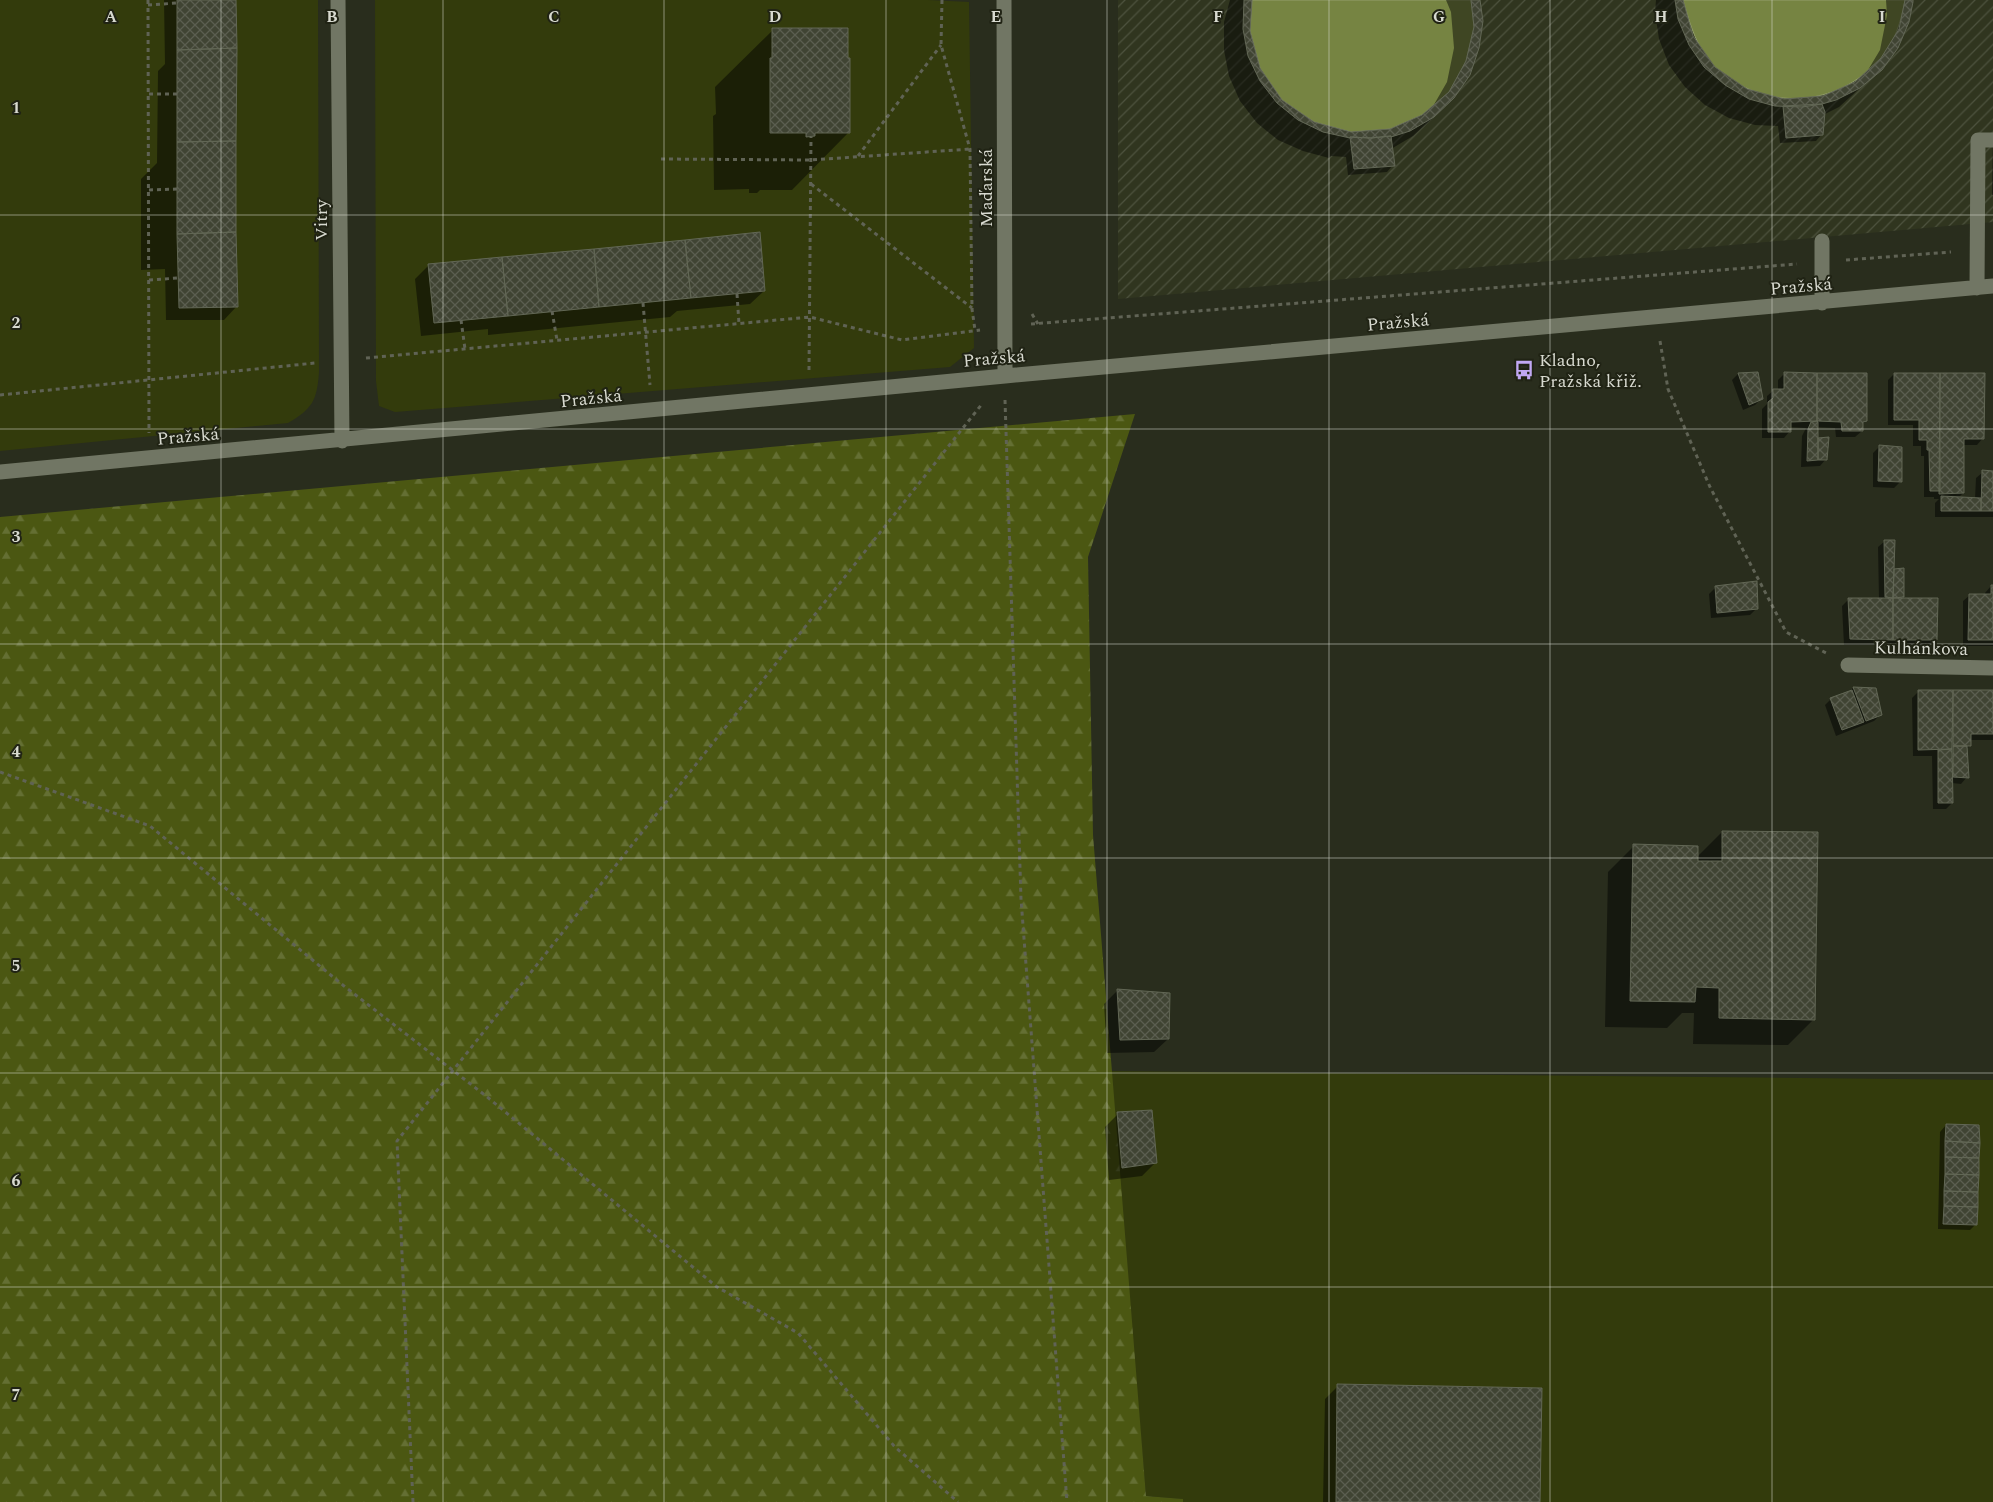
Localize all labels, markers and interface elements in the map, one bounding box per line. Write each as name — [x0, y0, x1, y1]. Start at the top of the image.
text: A — [105, 5, 118, 29]
text: B — [326, 5, 338, 29]
text: C — [548, 5, 560, 29]
text: D — [769, 5, 782, 29]
text: E — [991, 5, 1001, 29]
text: F — [1213, 5, 1223, 29]
text: G — [1433, 5, 1445, 29]
text: H — [1654, 5, 1668, 29]
text: I — [1879, 5, 1885, 29]
text: 1 — [12, 96, 20, 120]
street label: Maďarská — [973, 149, 1000, 227]
street label: Vitry — [308, 198, 335, 241]
street label: Pražská — [1769, 270, 1833, 303]
street label: Pražská — [1366, 306, 1430, 339]
text: 2 — [12, 311, 21, 335]
street label: Pražská — [962, 342, 1026, 375]
place label: Kladno, Pražská křiž. — [1539, 347, 1642, 395]
bus stop icon: Kladno, Pražská křiž. — [1513, 359, 1535, 381]
street label: Pražská — [559, 382, 624, 415]
street label: Pražská — [156, 420, 220, 453]
text: 3 — [12, 525, 21, 549]
street label: Kulhánkova — [1874, 634, 1969, 663]
text: 4 — [12, 740, 21, 764]
text: 5 — [12, 954, 20, 978]
text: 6 — [12, 1169, 21, 1193]
text: 7 — [12, 1383, 21, 1407]

